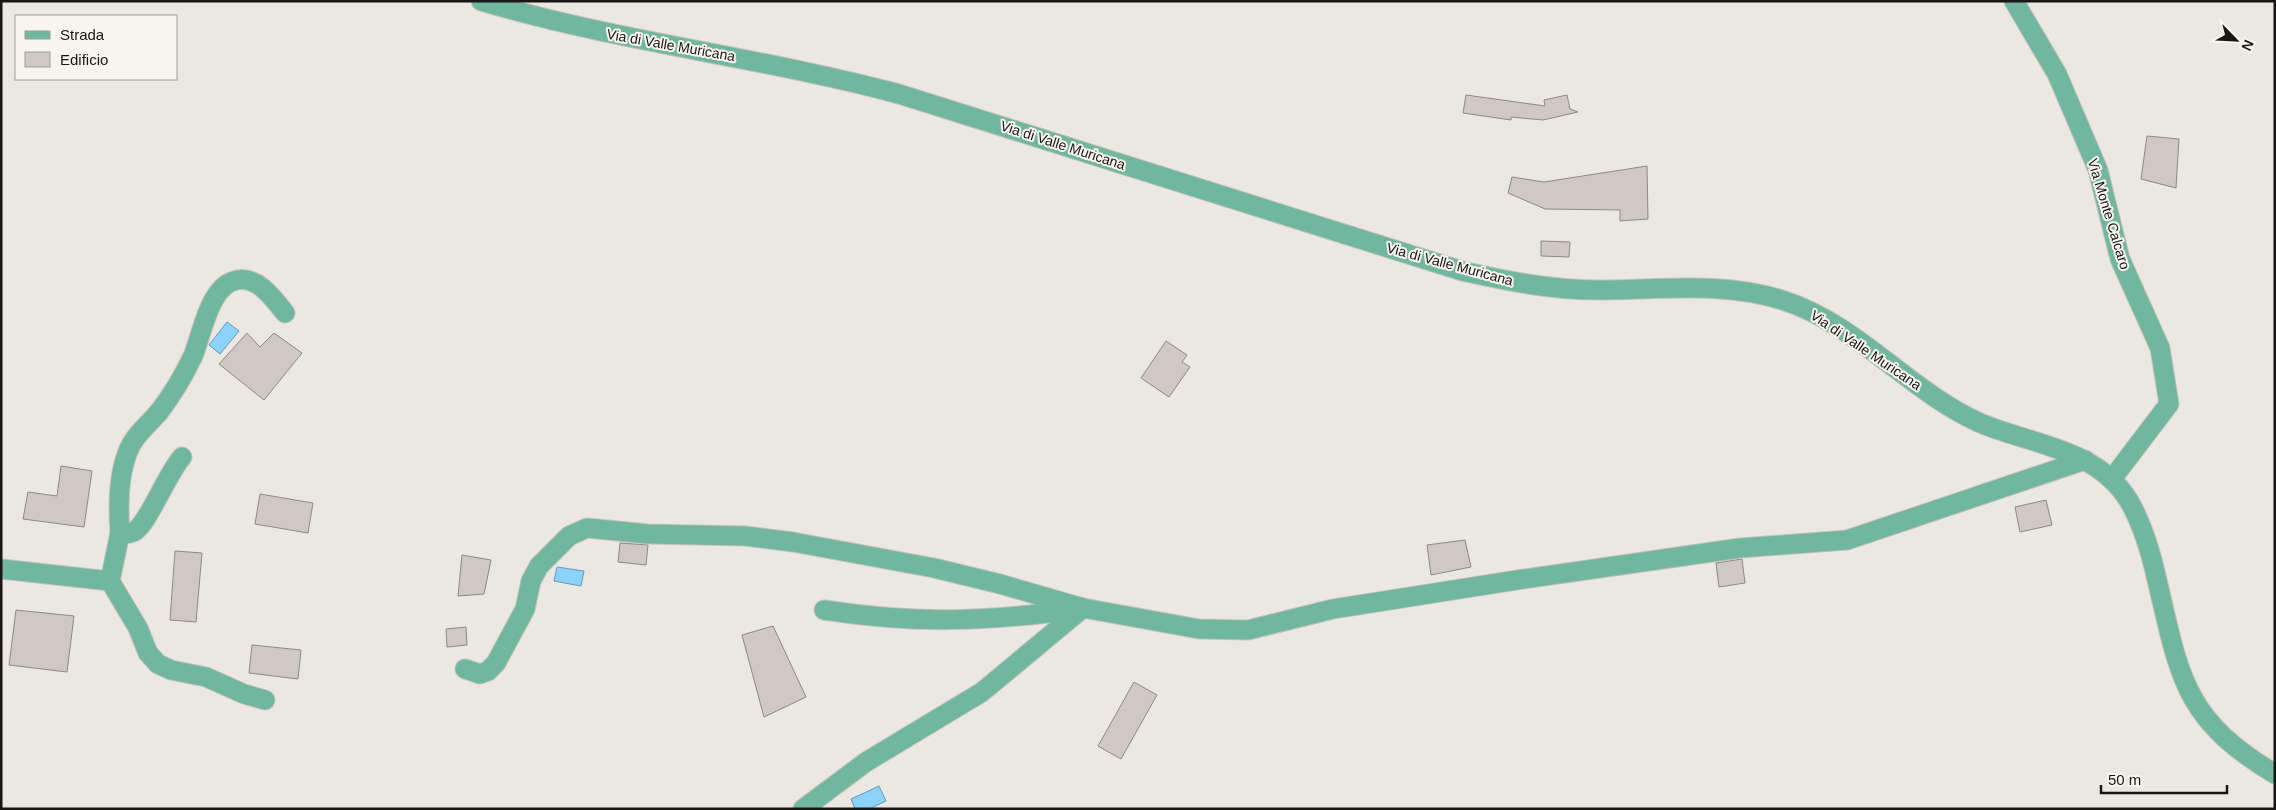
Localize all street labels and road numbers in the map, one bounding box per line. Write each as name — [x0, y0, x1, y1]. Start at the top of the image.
street label: Via di Valle Muricana — [605, 26, 737, 64]
street label: Via di Valle Muricana — [999, 117, 1128, 173]
street label: Via Monte Calcaro — [2085, 157, 2134, 271]
street label: Via di Valle Muricana — [1385, 239, 1515, 289]
street label: Via di Valle Muricana — [1808, 307, 1925, 393]

